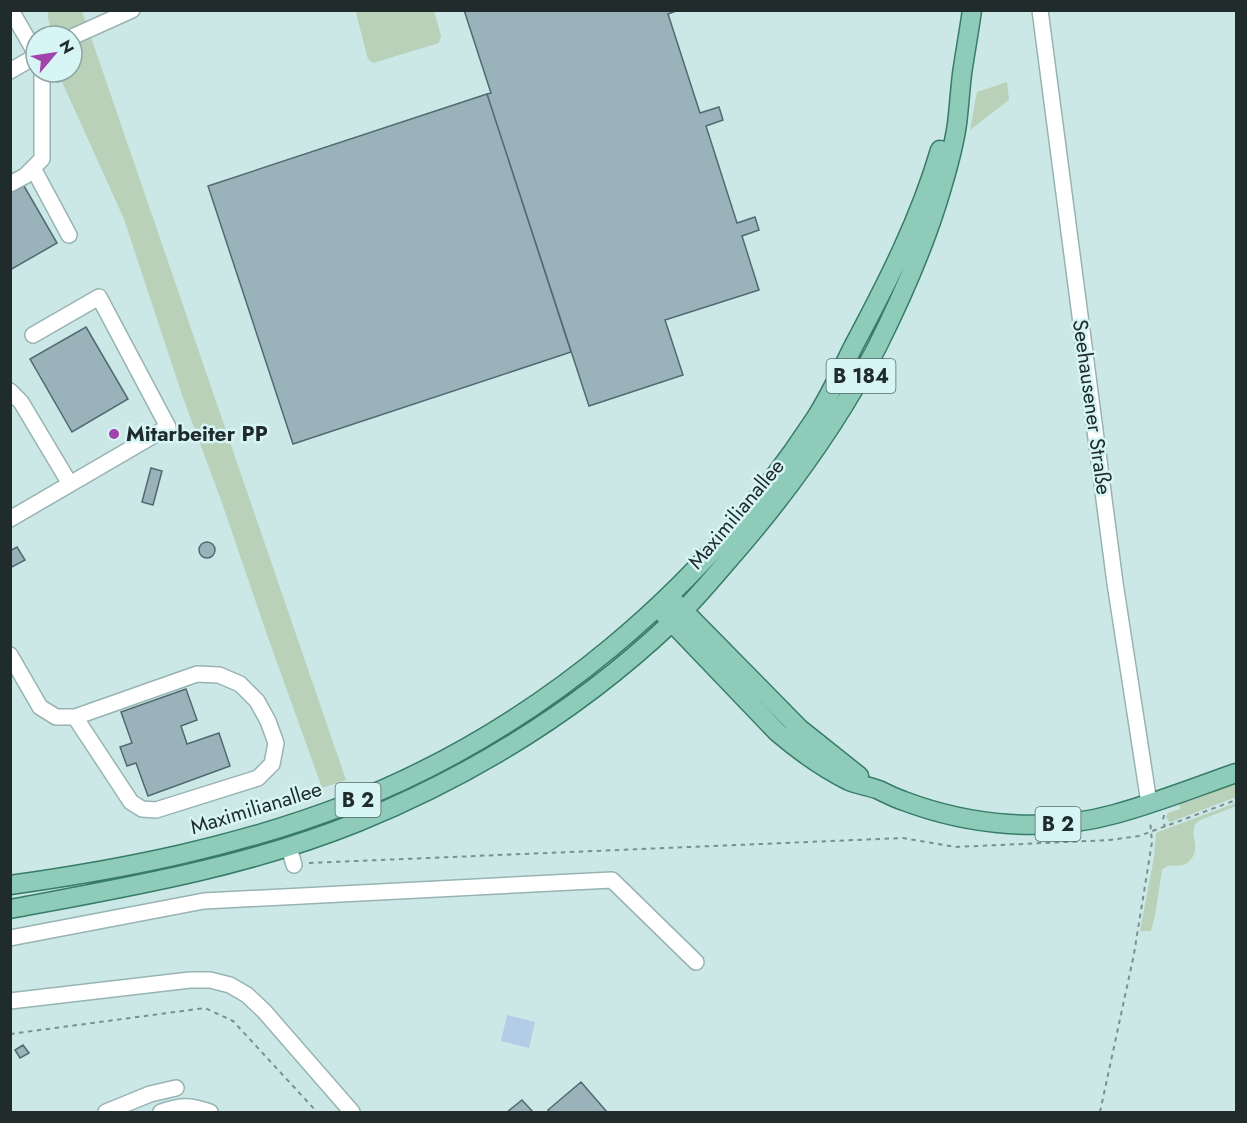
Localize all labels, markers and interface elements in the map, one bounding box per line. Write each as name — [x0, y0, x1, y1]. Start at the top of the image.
north arrow — [24, 24, 84, 84]
text: N — [54, 36, 80, 58]
street label: Seehausener Straße — [1065, 318, 1119, 497]
road number: B 184 — [826, 359, 896, 393]
place label: Mitarbeiter PP — [126, 419, 268, 449]
marker: Mitarbeiter PP — [107, 427, 121, 441]
street label: Maximilianallee — [681, 452, 791, 576]
street label: Maximilianallee — [187, 774, 326, 842]
road number: B 2 — [336, 783, 380, 817]
road number: B 2 — [1036, 807, 1080, 841]

